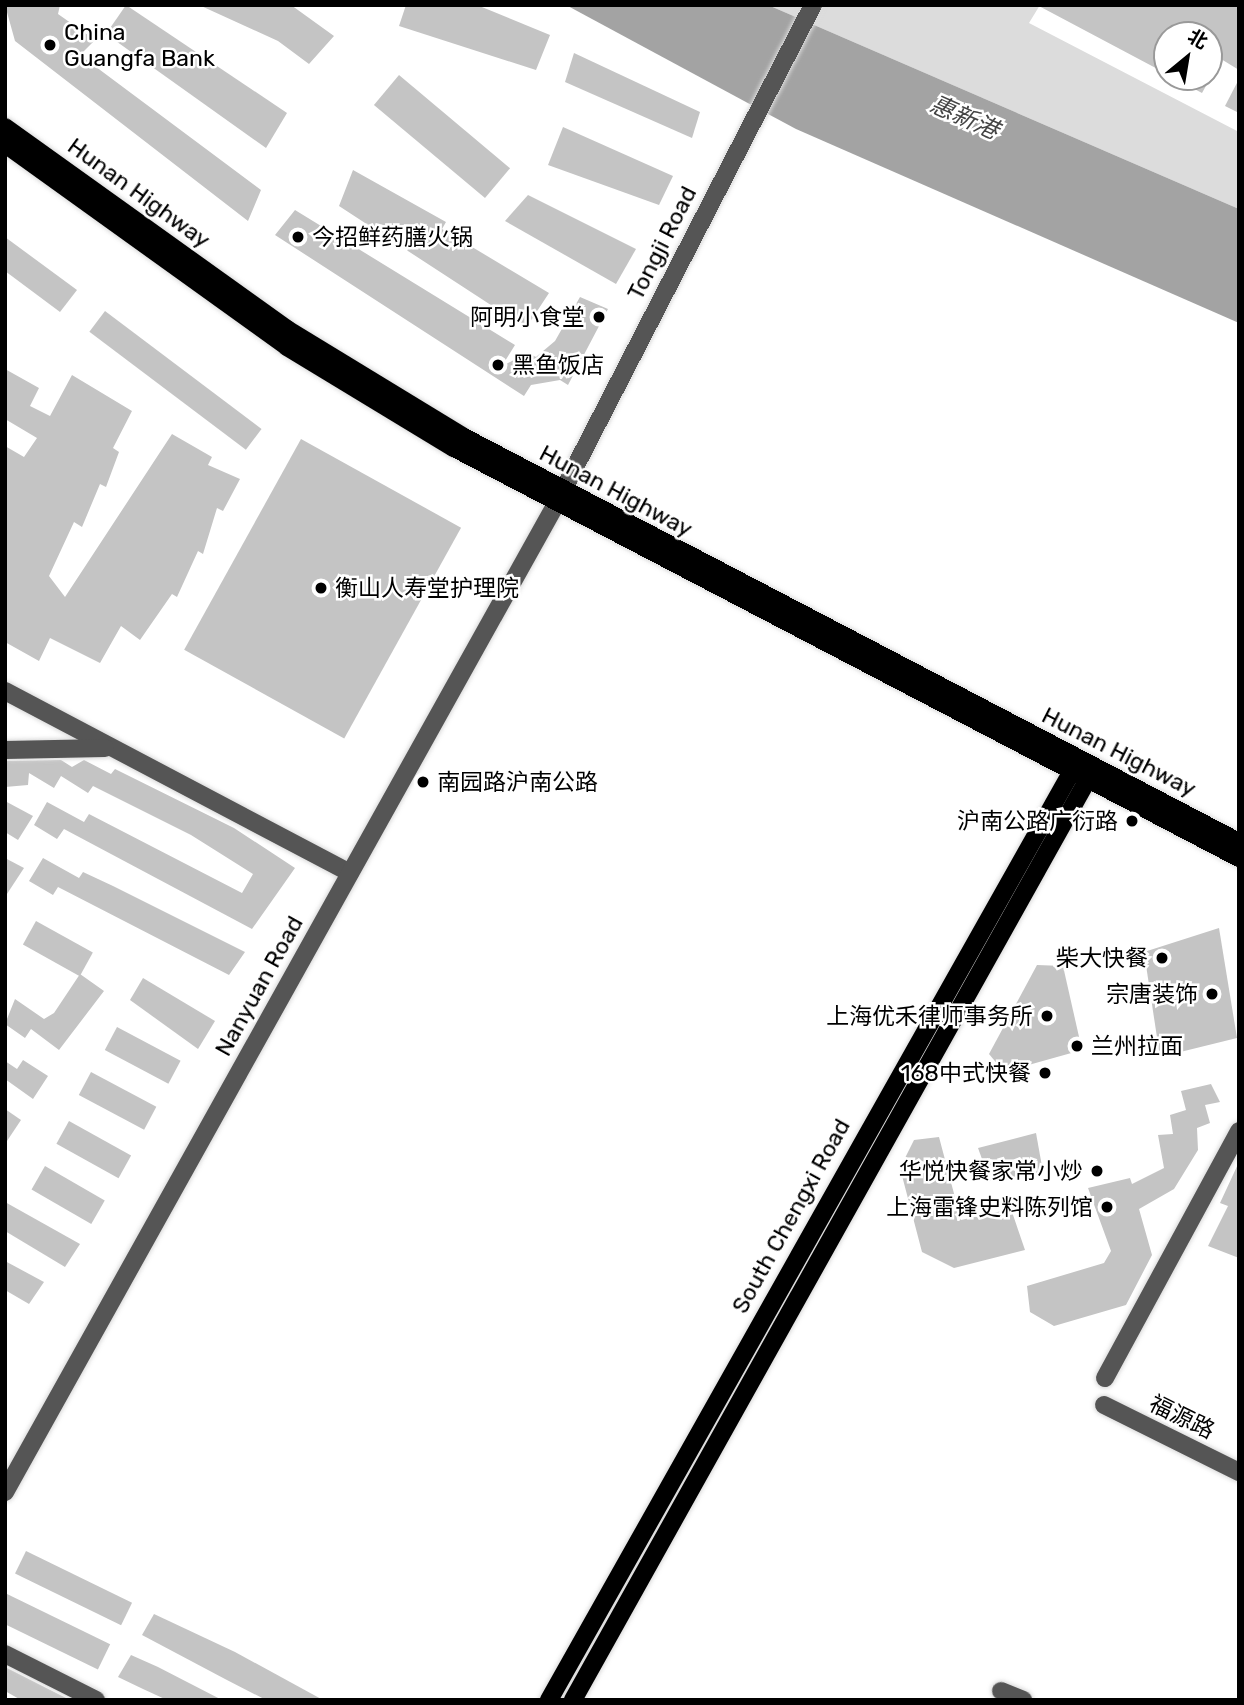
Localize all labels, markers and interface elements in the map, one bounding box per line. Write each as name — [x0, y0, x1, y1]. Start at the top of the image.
place label: China Guangfa Bank — [64, 18, 215, 72]
north arrow — [1153, 21, 1223, 91]
text: 北 — [1184, 24, 1212, 54]
marker: China Guangfa Bank — [42, 37, 58, 53]
water label: 惠新港 — [925, 90, 1003, 146]
street label: Hunan Highway — [62, 132, 216, 254]
street label: Tongji Road — [622, 182, 702, 304]
place label: 今招鲜药膳火锅 — [312, 223, 473, 251]
marker: 今招鲜药膳火锅 — [290, 229, 306, 245]
place label: 阿明小食堂 — [470, 303, 585, 331]
marker: 阿明小食堂 — [591, 309, 607, 325]
place label: 黑鱼饭店 — [512, 351, 604, 379]
marker: 黑鱼饭店 — [490, 357, 506, 373]
street label: Hunan Highway — [535, 439, 697, 543]
place label: 衡山人寿堂护理院 — [335, 574, 519, 602]
marker: 衡山人寿堂护理院 — [313, 580, 329, 596]
street label: Hunan Highway — [1037, 701, 1201, 803]
place label: 南园路沪南公路 — [437, 768, 598, 796]
marker: 南园路沪南公路 — [415, 774, 431, 790]
place label: 沪南公路广衍路 — [957, 807, 1118, 835]
marker: 沪南公路广衍路 — [1124, 813, 1140, 829]
street label: Nanyuan Road — [209, 911, 309, 1061]
place label: 柴大快餐 — [1056, 944, 1148, 972]
marker: 柴大快餐 — [1154, 950, 1170, 966]
place label: 宗唐装饰 — [1106, 980, 1198, 1008]
marker: 宗唐装饰 — [1204, 986, 1220, 1002]
place label: 上海优禾律师事务所 — [826, 1002, 1033, 1030]
marker: 上海优禾律师事务所 — [1039, 1008, 1055, 1024]
place label: 兰州拉面 — [1091, 1032, 1183, 1060]
marker: 兰州拉面 — [1069, 1038, 1085, 1054]
place label: 168中式快餐 — [901, 1059, 1031, 1087]
marker: 168中式快餐 — [1037, 1065, 1053, 1081]
street label: South Chengxi Road — [726, 1114, 856, 1318]
place label: 华悦快餐家常小炒 — [899, 1157, 1083, 1185]
marker: 华悦快餐家常小炒 — [1089, 1163, 1105, 1179]
place label: 上海雷锋史料陈列馆 — [886, 1193, 1093, 1221]
marker: 上海雷锋史料陈列馆 — [1099, 1199, 1115, 1215]
street label: 福源路 — [1145, 1389, 1219, 1445]

